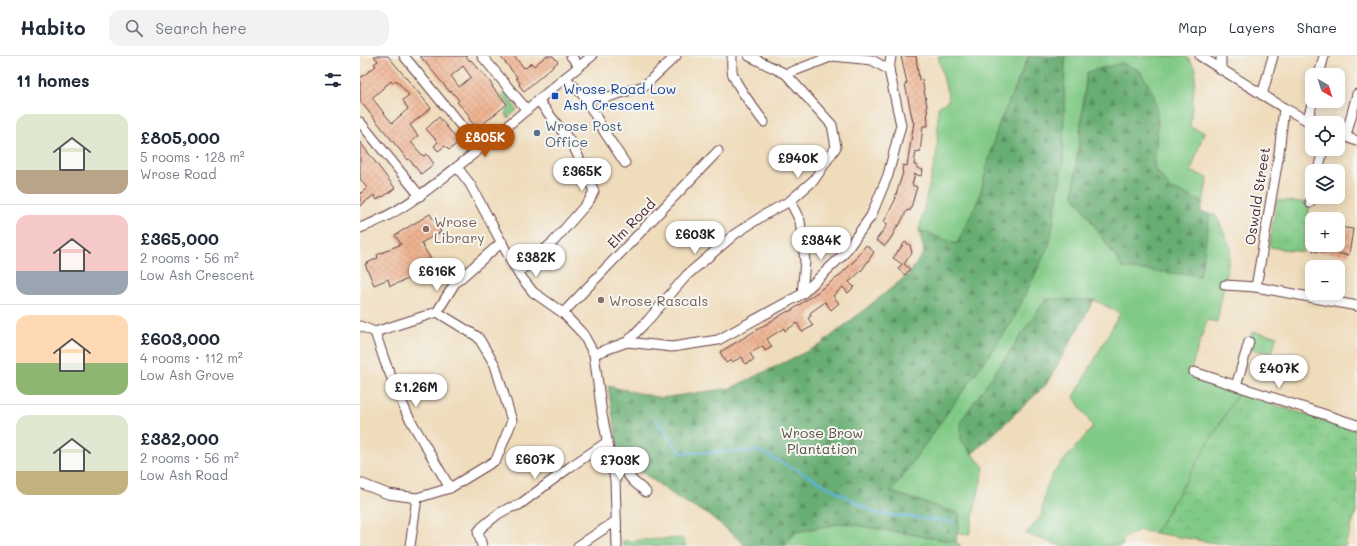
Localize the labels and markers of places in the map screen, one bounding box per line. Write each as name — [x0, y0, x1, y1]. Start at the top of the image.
place label: Wrose Road Low Ash Crescent — [563, 79, 676, 114]
marker: Wrose Road Low Ash Crescent — [550, 91, 560, 101]
place label: Wrose Post Office — [545, 116, 622, 151]
pin: £805K — [457, 124, 513, 158]
marker: Wrose Post Office — [532, 128, 542, 138]
pin: £940K — [770, 145, 826, 179]
pin: £365K — [554, 158, 610, 192]
place label: Wrose Library — [434, 212, 485, 247]
pin: £603K — [667, 221, 723, 255]
marker: Wrose Library — [421, 224, 431, 234]
pin: £384K — [793, 227, 849, 261]
pin: £382K — [508, 244, 564, 278]
pin: £616K — [409, 258, 465, 292]
place label: Wrose Rascals — [609, 291, 708, 310]
marker: Wrose Rascals — [596, 295, 606, 305]
pin: £407K — [1251, 355, 1307, 389]
pin: £1.26M — [383, 374, 449, 408]
pin: £607K — [507, 446, 563, 480]
pin: £703K — [592, 447, 648, 481]

